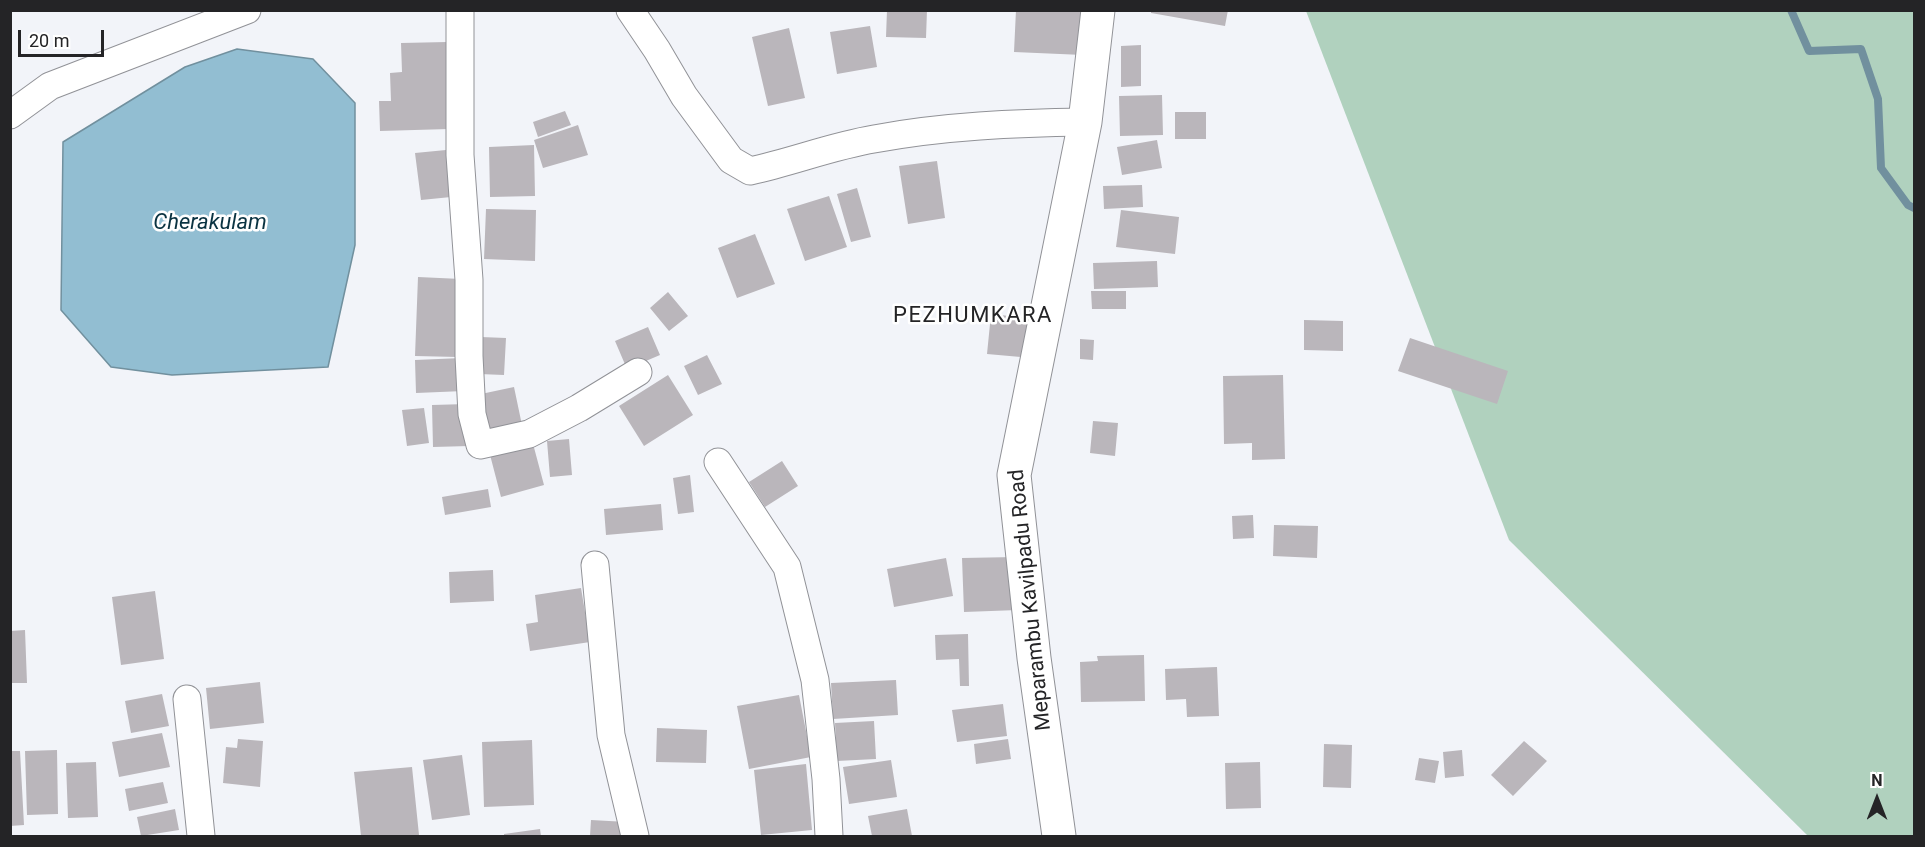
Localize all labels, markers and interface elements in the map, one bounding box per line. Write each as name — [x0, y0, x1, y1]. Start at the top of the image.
scale bar — [21, 18, 106, 56]
text: 20 m — [29, 30, 69, 51]
water label: Cherakulam — [153, 210, 267, 236]
district label: PEZHUMKARA — [893, 303, 1053, 329]
street label: Meparambu Kavilpadu Road — [1005, 468, 1057, 732]
north arrow — [1847, 769, 1907, 829]
text: N — [1871, 771, 1883, 790]

